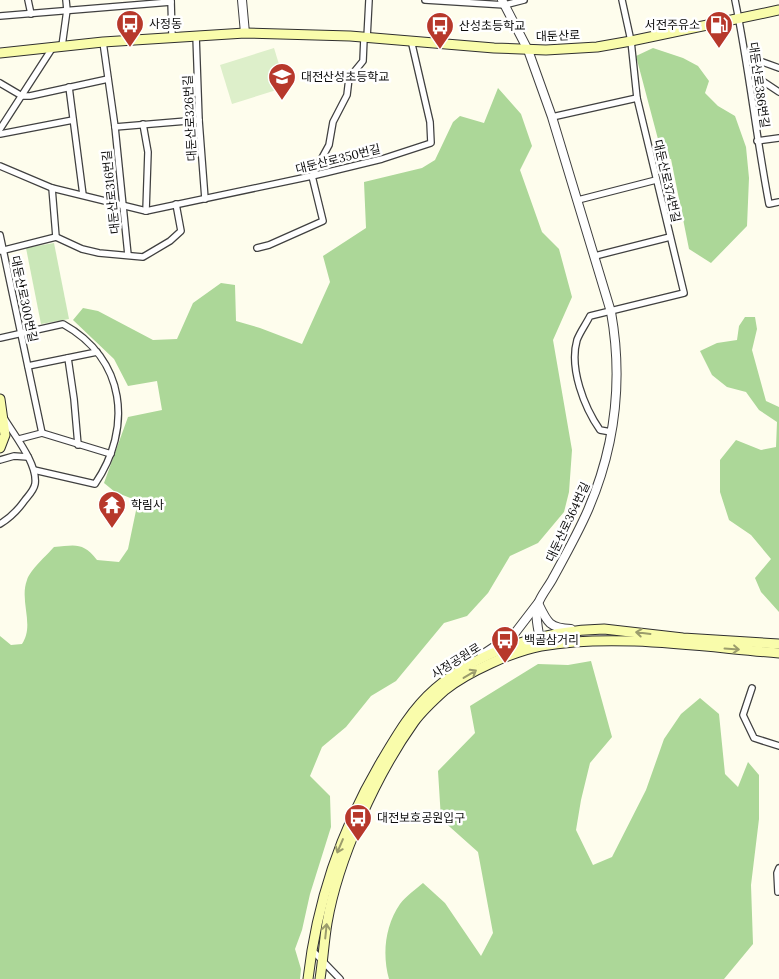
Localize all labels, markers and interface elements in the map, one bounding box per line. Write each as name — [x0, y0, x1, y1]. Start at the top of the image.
bus stop icon: 사정동 — [115, 9, 145, 48]
fuel station icon: 서전주유소 — [704, 10, 734, 49]
bus stop icon: 산성초등학교 — [425, 11, 455, 50]
place label: 사정동 — [149, 16, 182, 31]
place label: 서전주유소 — [645, 17, 700, 32]
place label: 산성초등학교 — [459, 18, 525, 33]
street label: 대둔산로 — [536, 27, 580, 44]
street label: 대둔산로386번길 — [746, 41, 773, 129]
school or university icon: 대전산성초등학교 — [267, 62, 297, 101]
place label: 대전산성초등학교 — [301, 69, 389, 84]
street label: 대둔산로326번길 — [180, 75, 199, 162]
street label: 대둔산로374번길 — [651, 138, 684, 224]
street label: 대둔산로350번길 — [294, 141, 382, 176]
street label: 대둔산로316번길 — [99, 149, 122, 235]
street label: 대둔산로300번길 — [8, 254, 41, 343]
street label: 대둔산로364번길 — [542, 479, 593, 564]
temple icon: 학림사 — [97, 490, 127, 529]
place label: 학림사 — [131, 497, 164, 512]
bus stop icon: 백골삼거리 — [490, 625, 520, 664]
one-way arrow — [636, 628, 652, 638]
place label: 백골삼거리 — [524, 632, 579, 647]
street label: 사정공원로 — [428, 640, 483, 682]
one-way arrow — [723, 644, 739, 654]
one-way arrow — [463, 669, 477, 679]
bus stop icon: 대전보호공원입구 — [343, 803, 373, 842]
place label: 대전보호공원입구 — [377, 810, 465, 825]
one-way arrow — [334, 838, 344, 853]
one-way arrow — [321, 923, 331, 939]

